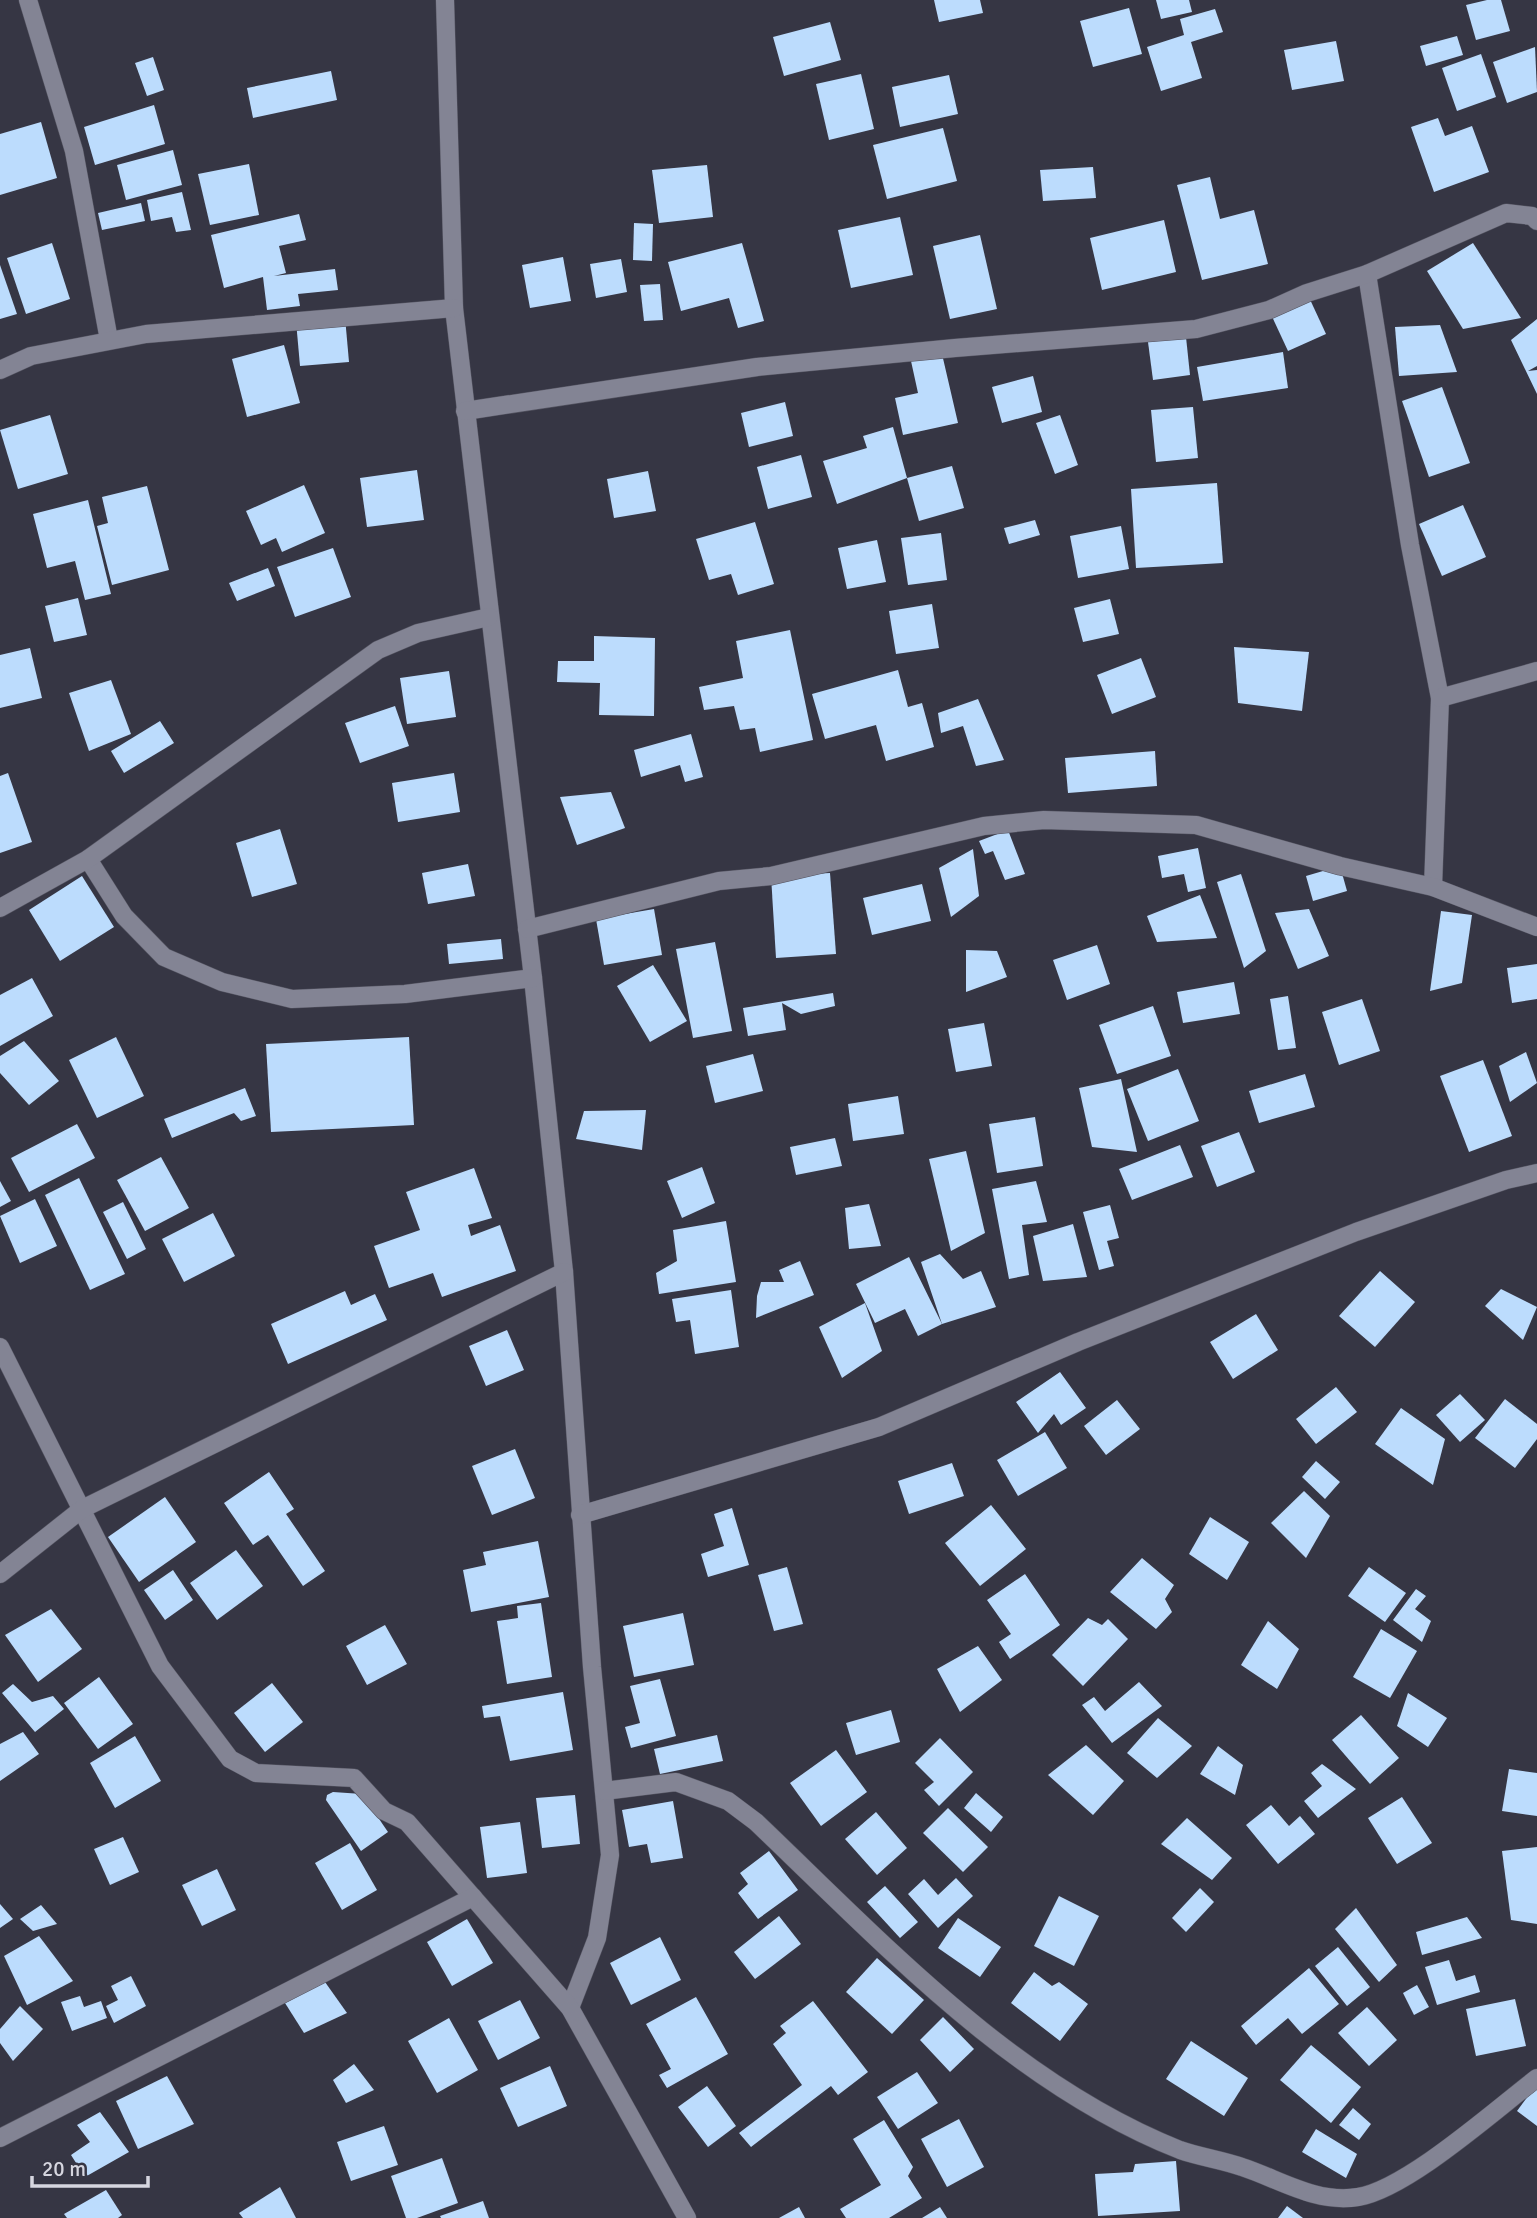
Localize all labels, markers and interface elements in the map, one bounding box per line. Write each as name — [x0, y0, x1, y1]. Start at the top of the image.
scale bar — [32, 2144, 147, 2188]
text: 20 m — [42, 2156, 86, 2182]

